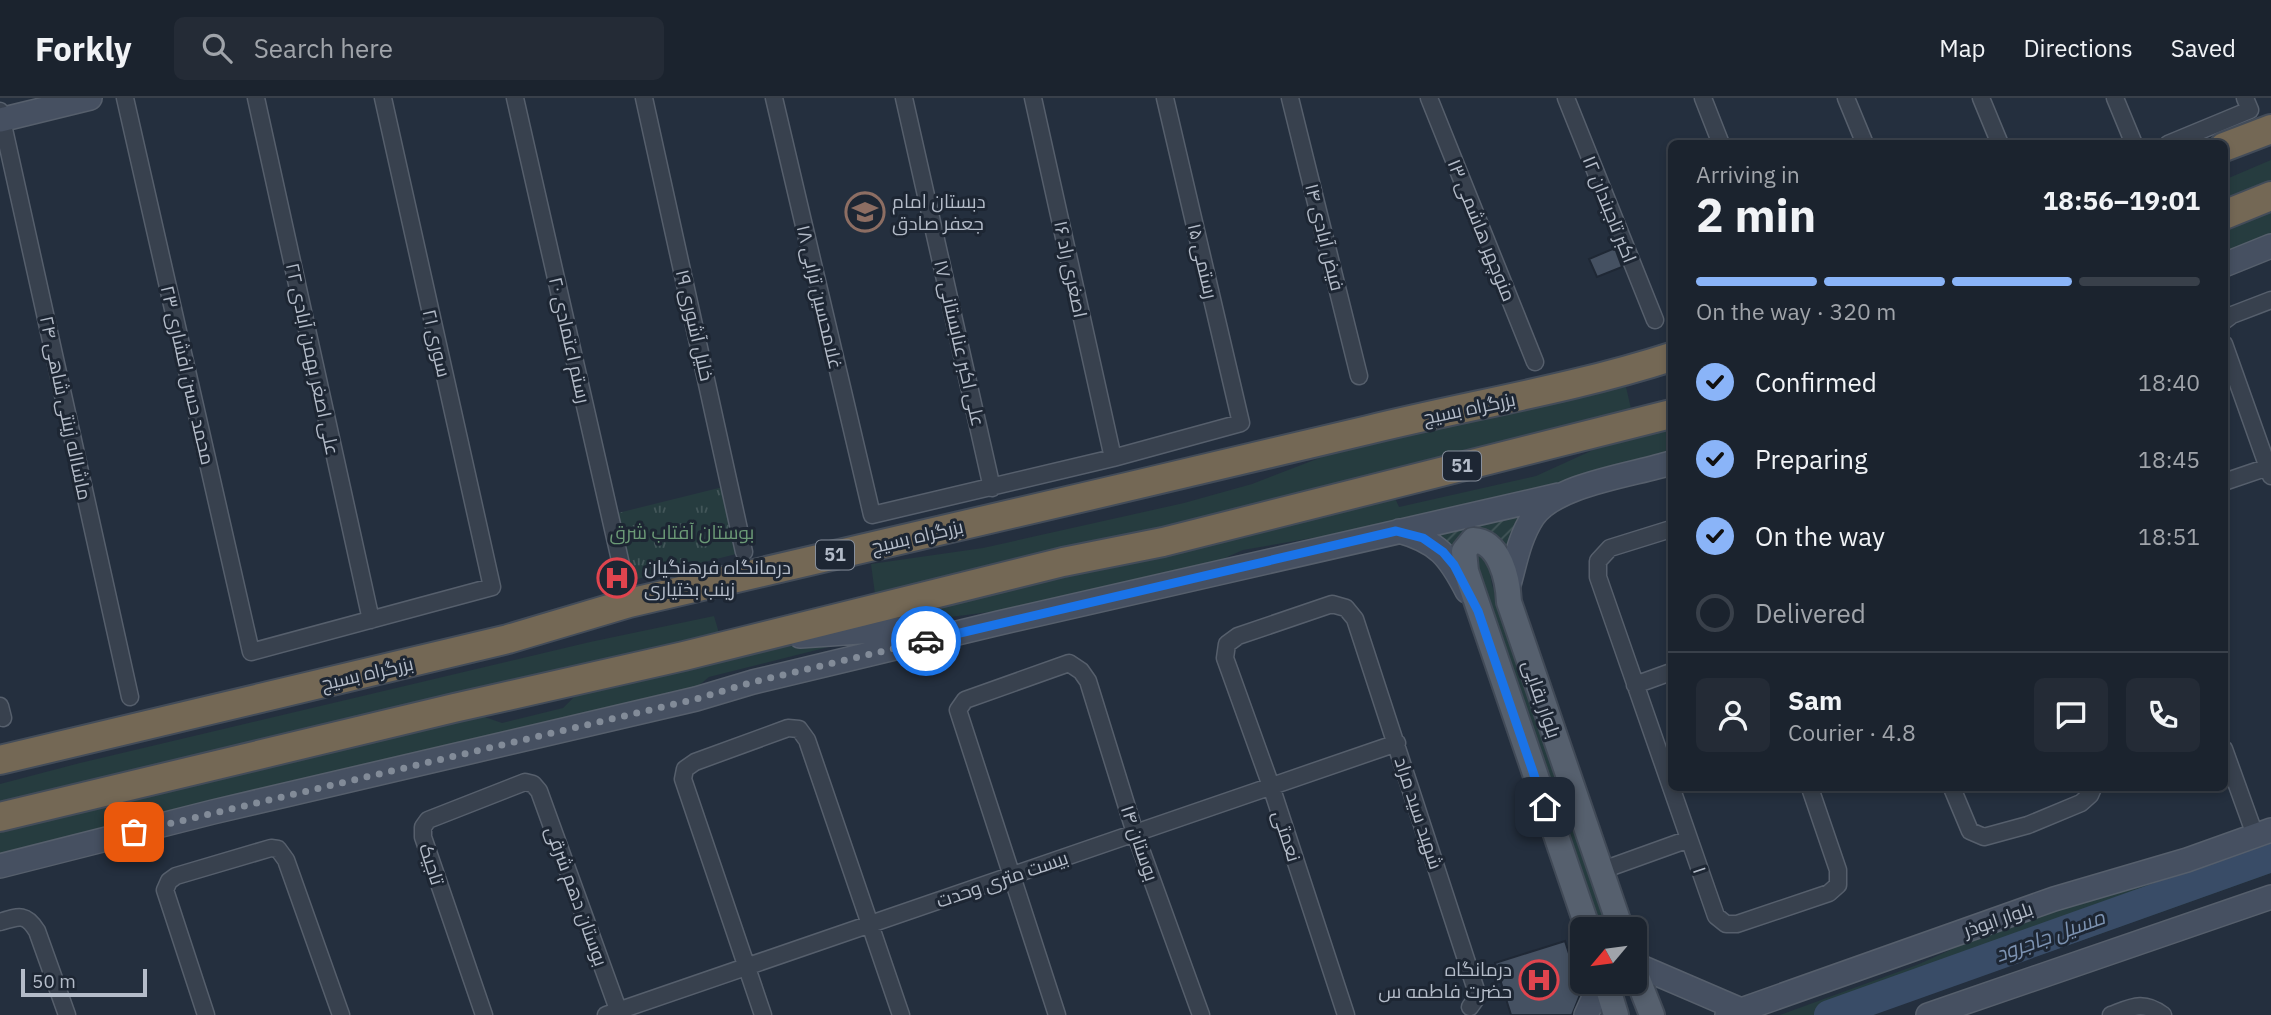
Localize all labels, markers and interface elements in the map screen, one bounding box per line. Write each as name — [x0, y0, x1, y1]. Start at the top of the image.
search box — [174, 17, 664, 80]
text: Forkly — [35, 27, 132, 70]
icon: search — [198, 29, 236, 67]
text: Search here — [254, 31, 393, 65]
text: Map — [1939, 32, 1985, 64]
text: Directions — [2023, 32, 2133, 64]
text: Saved — [2171, 32, 2236, 64]
street label: اکبر تاجبندان ۱۲ — [1578, 152, 1642, 266]
street label: منوچهر هاشمی ۱۳ — [1442, 155, 1521, 305]
text: Arriving in — [1696, 159, 1800, 189]
street label: فیض آبادی ۱۴ — [1300, 181, 1350, 293]
text: 18:56–19:01 — [2043, 183, 2200, 217]
text: 2 min — [1696, 185, 1816, 245]
place label: دبستان امام جعفر صادق — [892, 189, 986, 236]
school or university icon: دبستان امام جعفر صادق — [844, 191, 886, 233]
street label: اصغری راد ۱۶ — [1049, 218, 1093, 320]
street label: رستمی ۱۵ — [1183, 221, 1223, 301]
street label: غلامحسین ترابی ۱۸ — [792, 223, 848, 371]
street label: علی اکبر عنابستانی ۱۷ — [929, 257, 991, 429]
street label: علی اصغر بهمن آبادی ۲۲ — [281, 261, 345, 457]
street label: خلیل آشوری ۱۹ — [671, 267, 719, 383]
street label: رستم اعتمادی ۲۰ — [542, 274, 596, 406]
street label: محمد حسن افشاری ۲۳ — [156, 283, 220, 467]
text: On the way · 320 m — [1696, 296, 1896, 326]
street label: سوری ۲۱ — [418, 307, 456, 379]
street label: ماشااله زینتی شاهی ۲۴ — [35, 314, 97, 502]
icon: check — [1696, 363, 1734, 401]
text: Confirmed — [1755, 365, 1877, 399]
text: 18:40 — [2138, 367, 2200, 397]
street label: بزرگراه بسیج — [1421, 386, 1518, 431]
icon: check — [1696, 440, 1734, 478]
text: Preparing — [1755, 442, 1868, 476]
text: 18:45 — [2138, 444, 2200, 474]
road number: 51 — [1443, 452, 1481, 480]
street label: بزرگراه بسیج — [869, 514, 966, 560]
icon: check — [1696, 517, 1734, 555]
text: On the way — [1755, 519, 1885, 553]
park label: بوستان آفتاب شرق — [610, 520, 754, 545]
text: 18:51 — [2138, 521, 2200, 551]
road number: 51 — [816, 541, 854, 570]
place label: درمانگاه فرهنگیان زینب بختیاری — [644, 555, 791, 601]
hospital icon: درمانگاه فرهنگیان زینب بختیاری — [596, 557, 638, 599]
text: Delivered — [1755, 596, 1866, 630]
courier — [891, 606, 961, 676]
icon: car — [907, 622, 945, 660]
street label: بزرگراه بسیج — [319, 651, 416, 697]
street label: بلوار بقایی — [1517, 657, 1567, 741]
button: person — [1696, 678, 1770, 752]
button: chat — [2034, 678, 2108, 752]
button: phone — [2126, 678, 2200, 752]
text: Sam — [1788, 683, 1842, 717]
text: Courier · 4.8 — [1788, 717, 1916, 747]
street label: شهید سید مراد — [1390, 754, 1448, 872]
pin — [1515, 777, 1575, 837]
icon: home — [1526, 788, 1564, 826]
pin — [104, 802, 164, 862]
street label: بوستان ۱۴ — [1116, 802, 1164, 884]
street label: نعمتی — [1267, 807, 1307, 865]
icon: bag — [115, 813, 153, 851]
street label: بوستان دهم شرقی — [539, 823, 613, 970]
street label: تاجیک — [414, 840, 450, 888]
street label: بیست متری وحدت — [933, 845, 1071, 913]
street label: ۱ — [1688, 863, 1712, 877]
street label: بلوار ابوذر — [1959, 896, 2036, 942]
water label: مسیل جاجرود — [1991, 902, 2109, 968]
north arrow — [1570, 917, 1647, 994]
map controls — [1570, 917, 1647, 994]
place label: درمانگاه حضرت فاطمه س — [1378, 957, 1512, 1003]
hospital icon: درمانگاه حضرت فاطمه س — [1518, 959, 1560, 1001]
scale bar — [21, 966, 147, 998]
text: 50 m — [32, 969, 76, 993]

